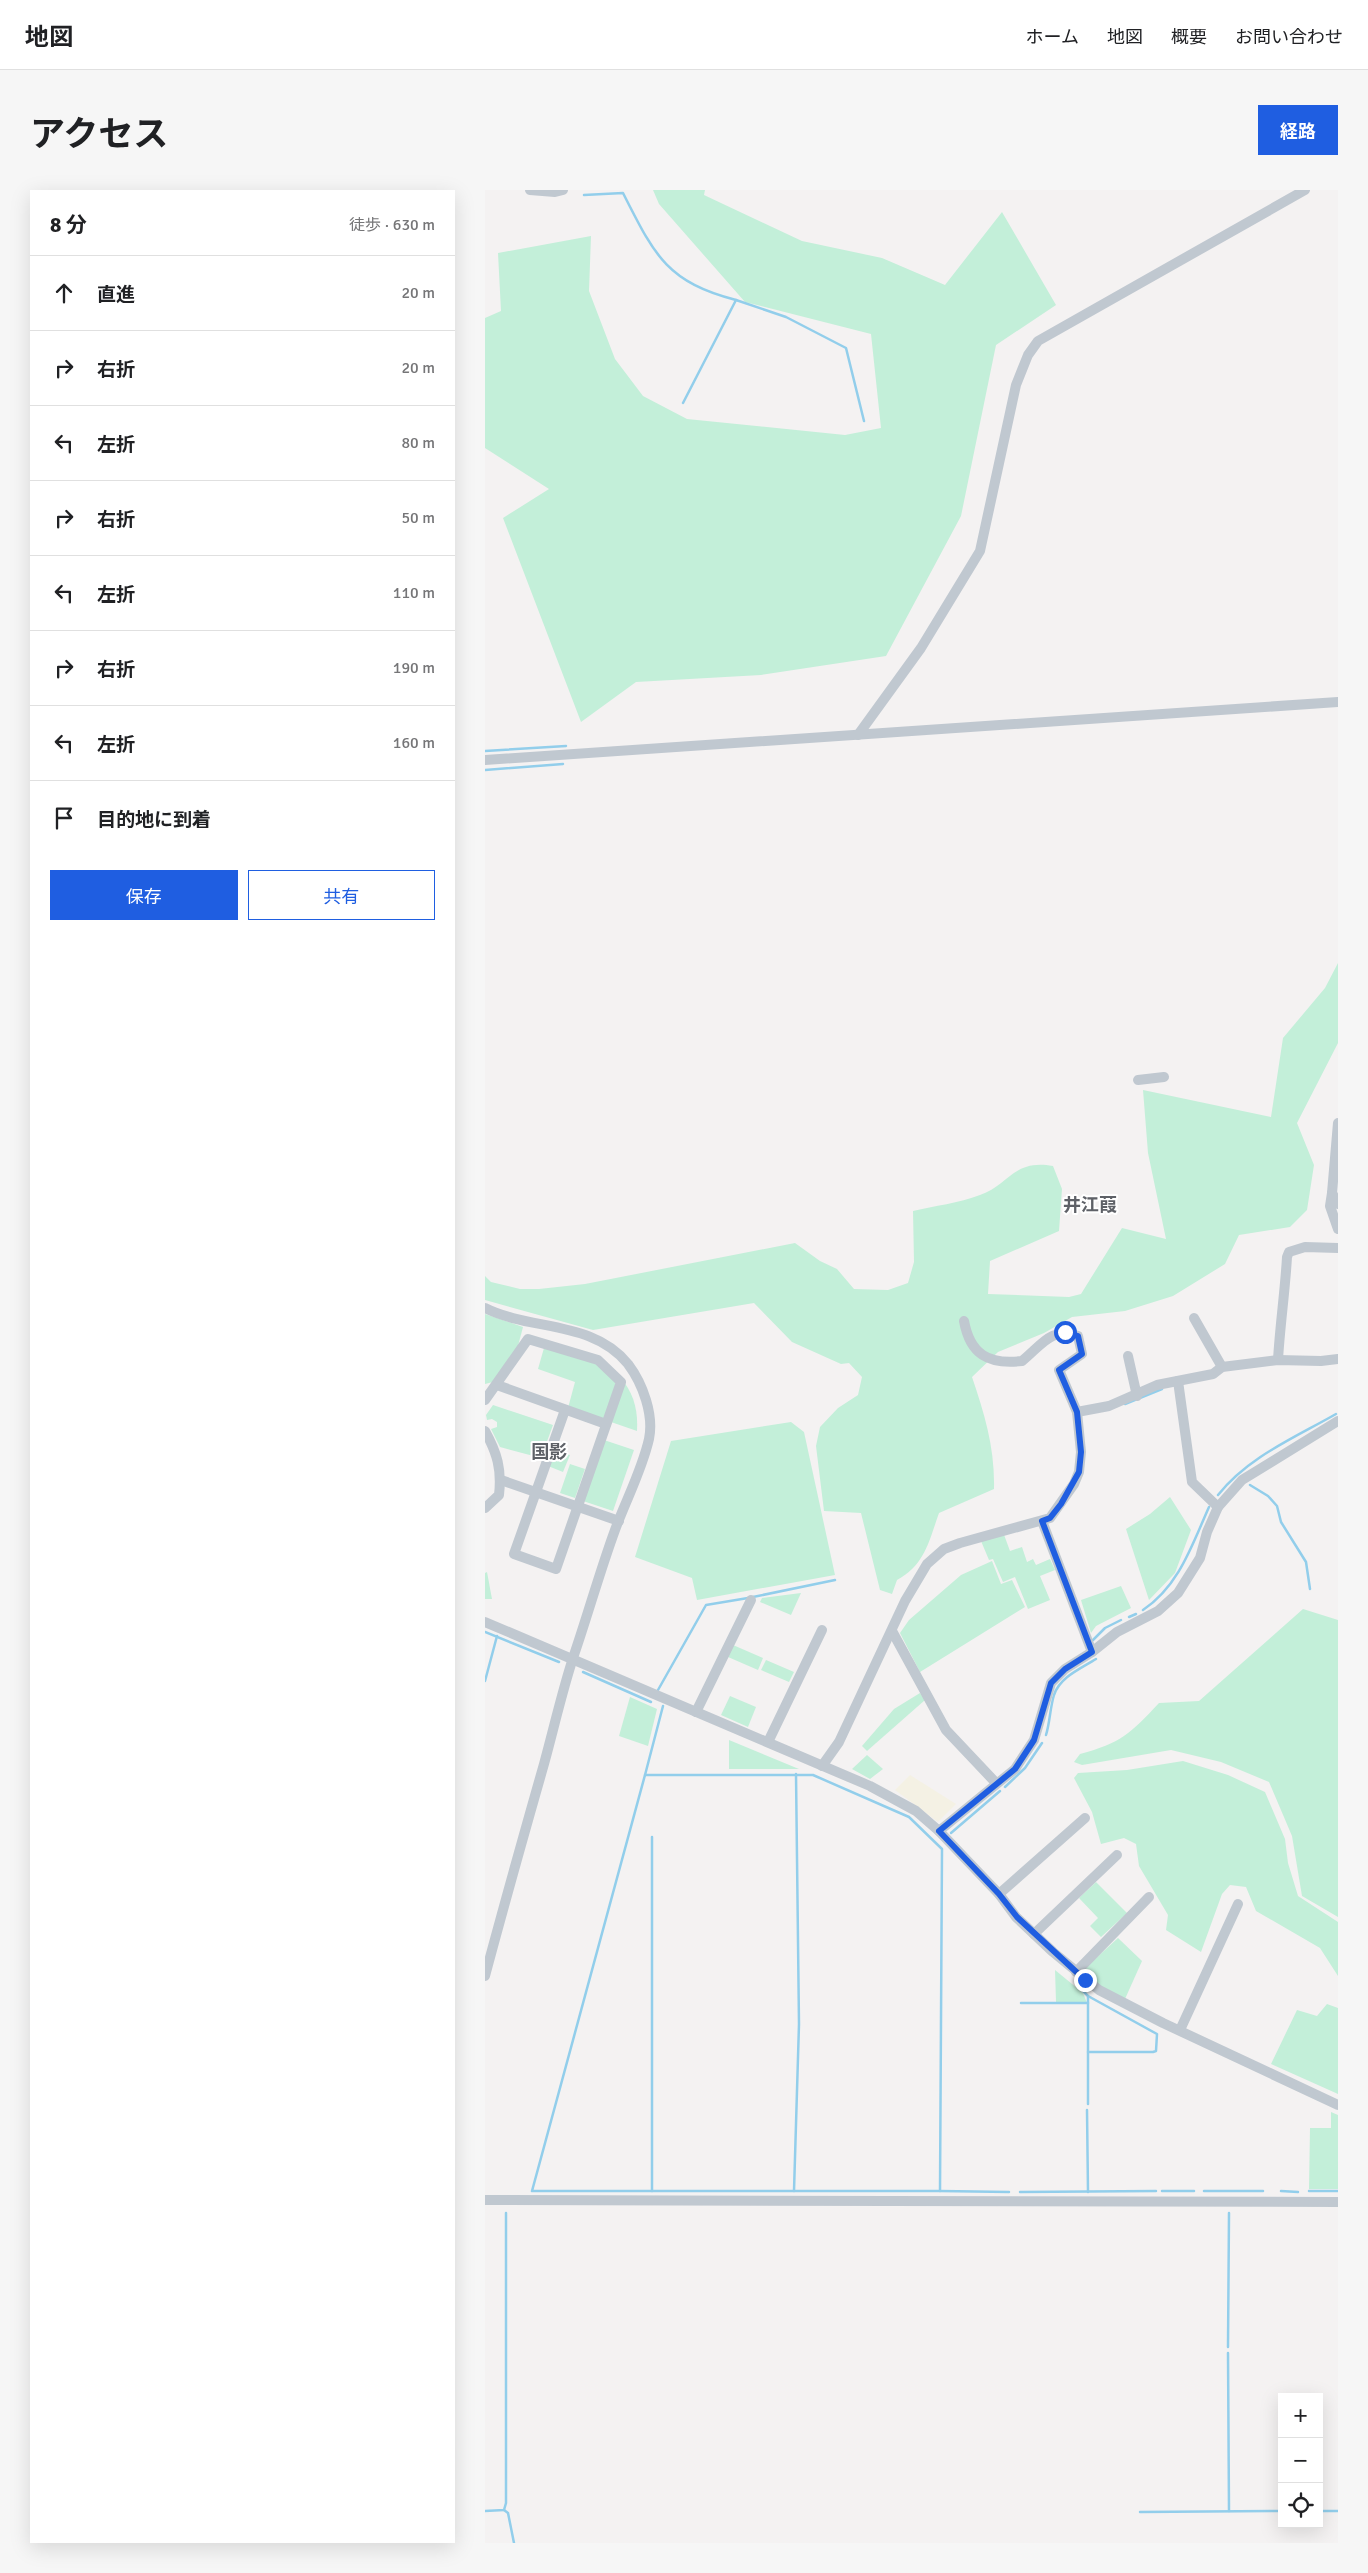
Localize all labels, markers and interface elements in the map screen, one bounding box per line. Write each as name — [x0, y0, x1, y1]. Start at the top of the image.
text: 地図 — [25, 22, 73, 52]
text: ホーム — [1026, 26, 1079, 48]
text: 地図 — [1107, 26, 1143, 48]
text: 概要 — [1171, 26, 1207, 48]
text: お問い合わせ — [1235, 26, 1343, 48]
button: 経路 — [1258, 105, 1338, 155]
text: アクセス — [30, 113, 168, 156]
text: 8 分 — [50, 212, 87, 238]
text: 徒歩 · 630 m — [349, 215, 435, 235]
icon: ahead — [50, 279, 78, 307]
text: 直進 — [97, 283, 135, 307]
text: 20 m — [401, 283, 435, 303]
icon: right — [50, 354, 78, 382]
text: 右折 — [97, 358, 135, 382]
text: 20 m — [401, 358, 435, 378]
icon: left — [50, 429, 78, 457]
text: 左折 — [97, 433, 135, 457]
text: 80 m — [401, 433, 435, 453]
icon: right — [50, 504, 78, 532]
text: 右折 — [97, 508, 135, 532]
text: 50 m — [401, 508, 435, 528]
icon: left — [50, 579, 78, 607]
text: 左折 — [97, 583, 135, 607]
text: 110 m — [393, 583, 435, 603]
icon: right — [50, 654, 78, 682]
text: 右折 — [97, 658, 135, 682]
text: 190 m — [393, 658, 435, 678]
icon: left — [50, 729, 78, 757]
text: 左折 — [97, 733, 135, 757]
text: 160 m — [393, 733, 435, 753]
icon: arrive — [50, 804, 78, 832]
text: 目的地に到着 — [97, 808, 211, 832]
button: 保存 — [50, 870, 238, 920]
button: 共有 — [248, 870, 435, 920]
district label: 井江葭 — [1063, 1194, 1117, 1216]
route start — [1054, 1321, 1077, 1344]
district label: 国影 — [531, 1441, 567, 1463]
route end — [1074, 1969, 1097, 1992]
map controls — [1278, 2393, 1323, 2528]
button: + — [1278, 2393, 1323, 2438]
button: − — [1278, 2438, 1323, 2483]
button: locate — [1278, 2483, 1323, 2528]

